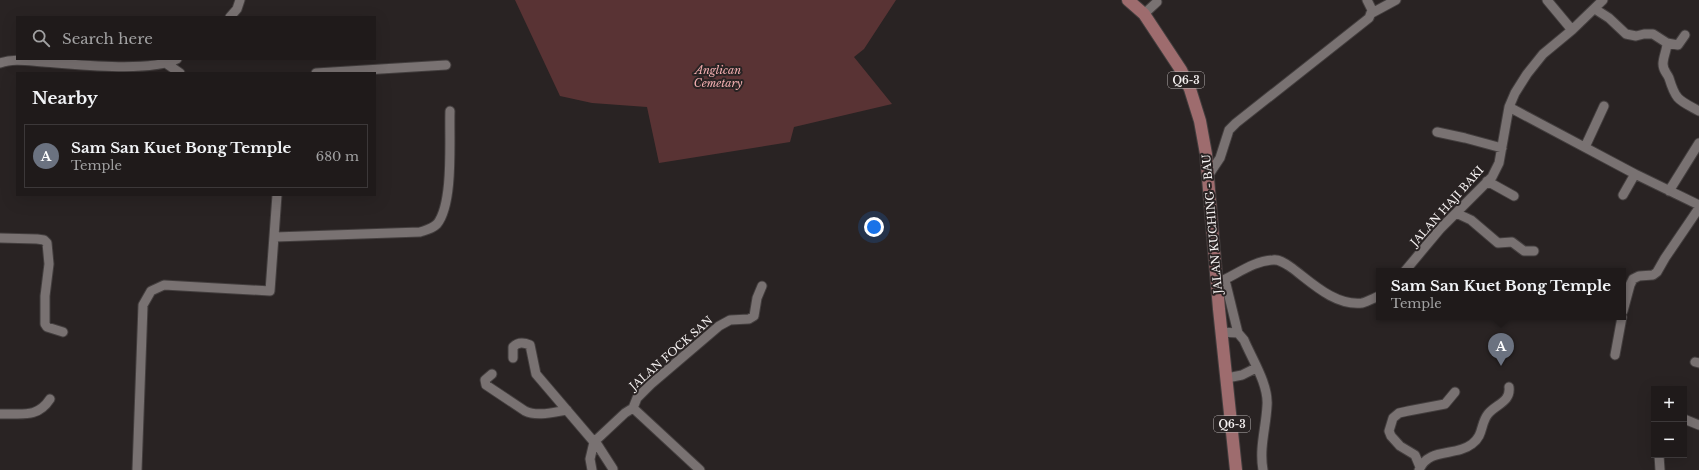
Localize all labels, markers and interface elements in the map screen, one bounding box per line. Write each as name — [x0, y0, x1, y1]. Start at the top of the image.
search box — [16, 16, 376, 60]
icon: search — [30, 27, 52, 49]
text: Search here — [62, 29, 153, 48]
park label: Anglican Cemetary — [693, 63, 743, 90]
road number: Q6-3 — [1168, 72, 1204, 88]
text: Nearby — [32, 88, 98, 109]
text: Sam San Kuet Bong Temple — [71, 138, 291, 157]
text: A — [41, 148, 51, 165]
text: 680 m — [316, 148, 359, 165]
street label: JALAN KUCHING - BAU — [1199, 153, 1225, 296]
text: Temple — [71, 157, 122, 174]
street label: JALAN HAJI BAKI — [1406, 163, 1487, 250]
your location — [864, 217, 884, 237]
popup — [1376, 268, 1626, 320]
text: Sam San Kuet Bong Temple — [1391, 276, 1611, 295]
text: Temple — [1391, 295, 1442, 312]
street label: JALAN FOCK SAN — [625, 313, 716, 394]
pin: A — [1488, 333, 1514, 366]
map controls — [1651, 386, 1687, 458]
button: + — [1651, 386, 1687, 422]
road number: Q6-3 — [1214, 416, 1250, 432]
button: − — [1651, 422, 1687, 458]

